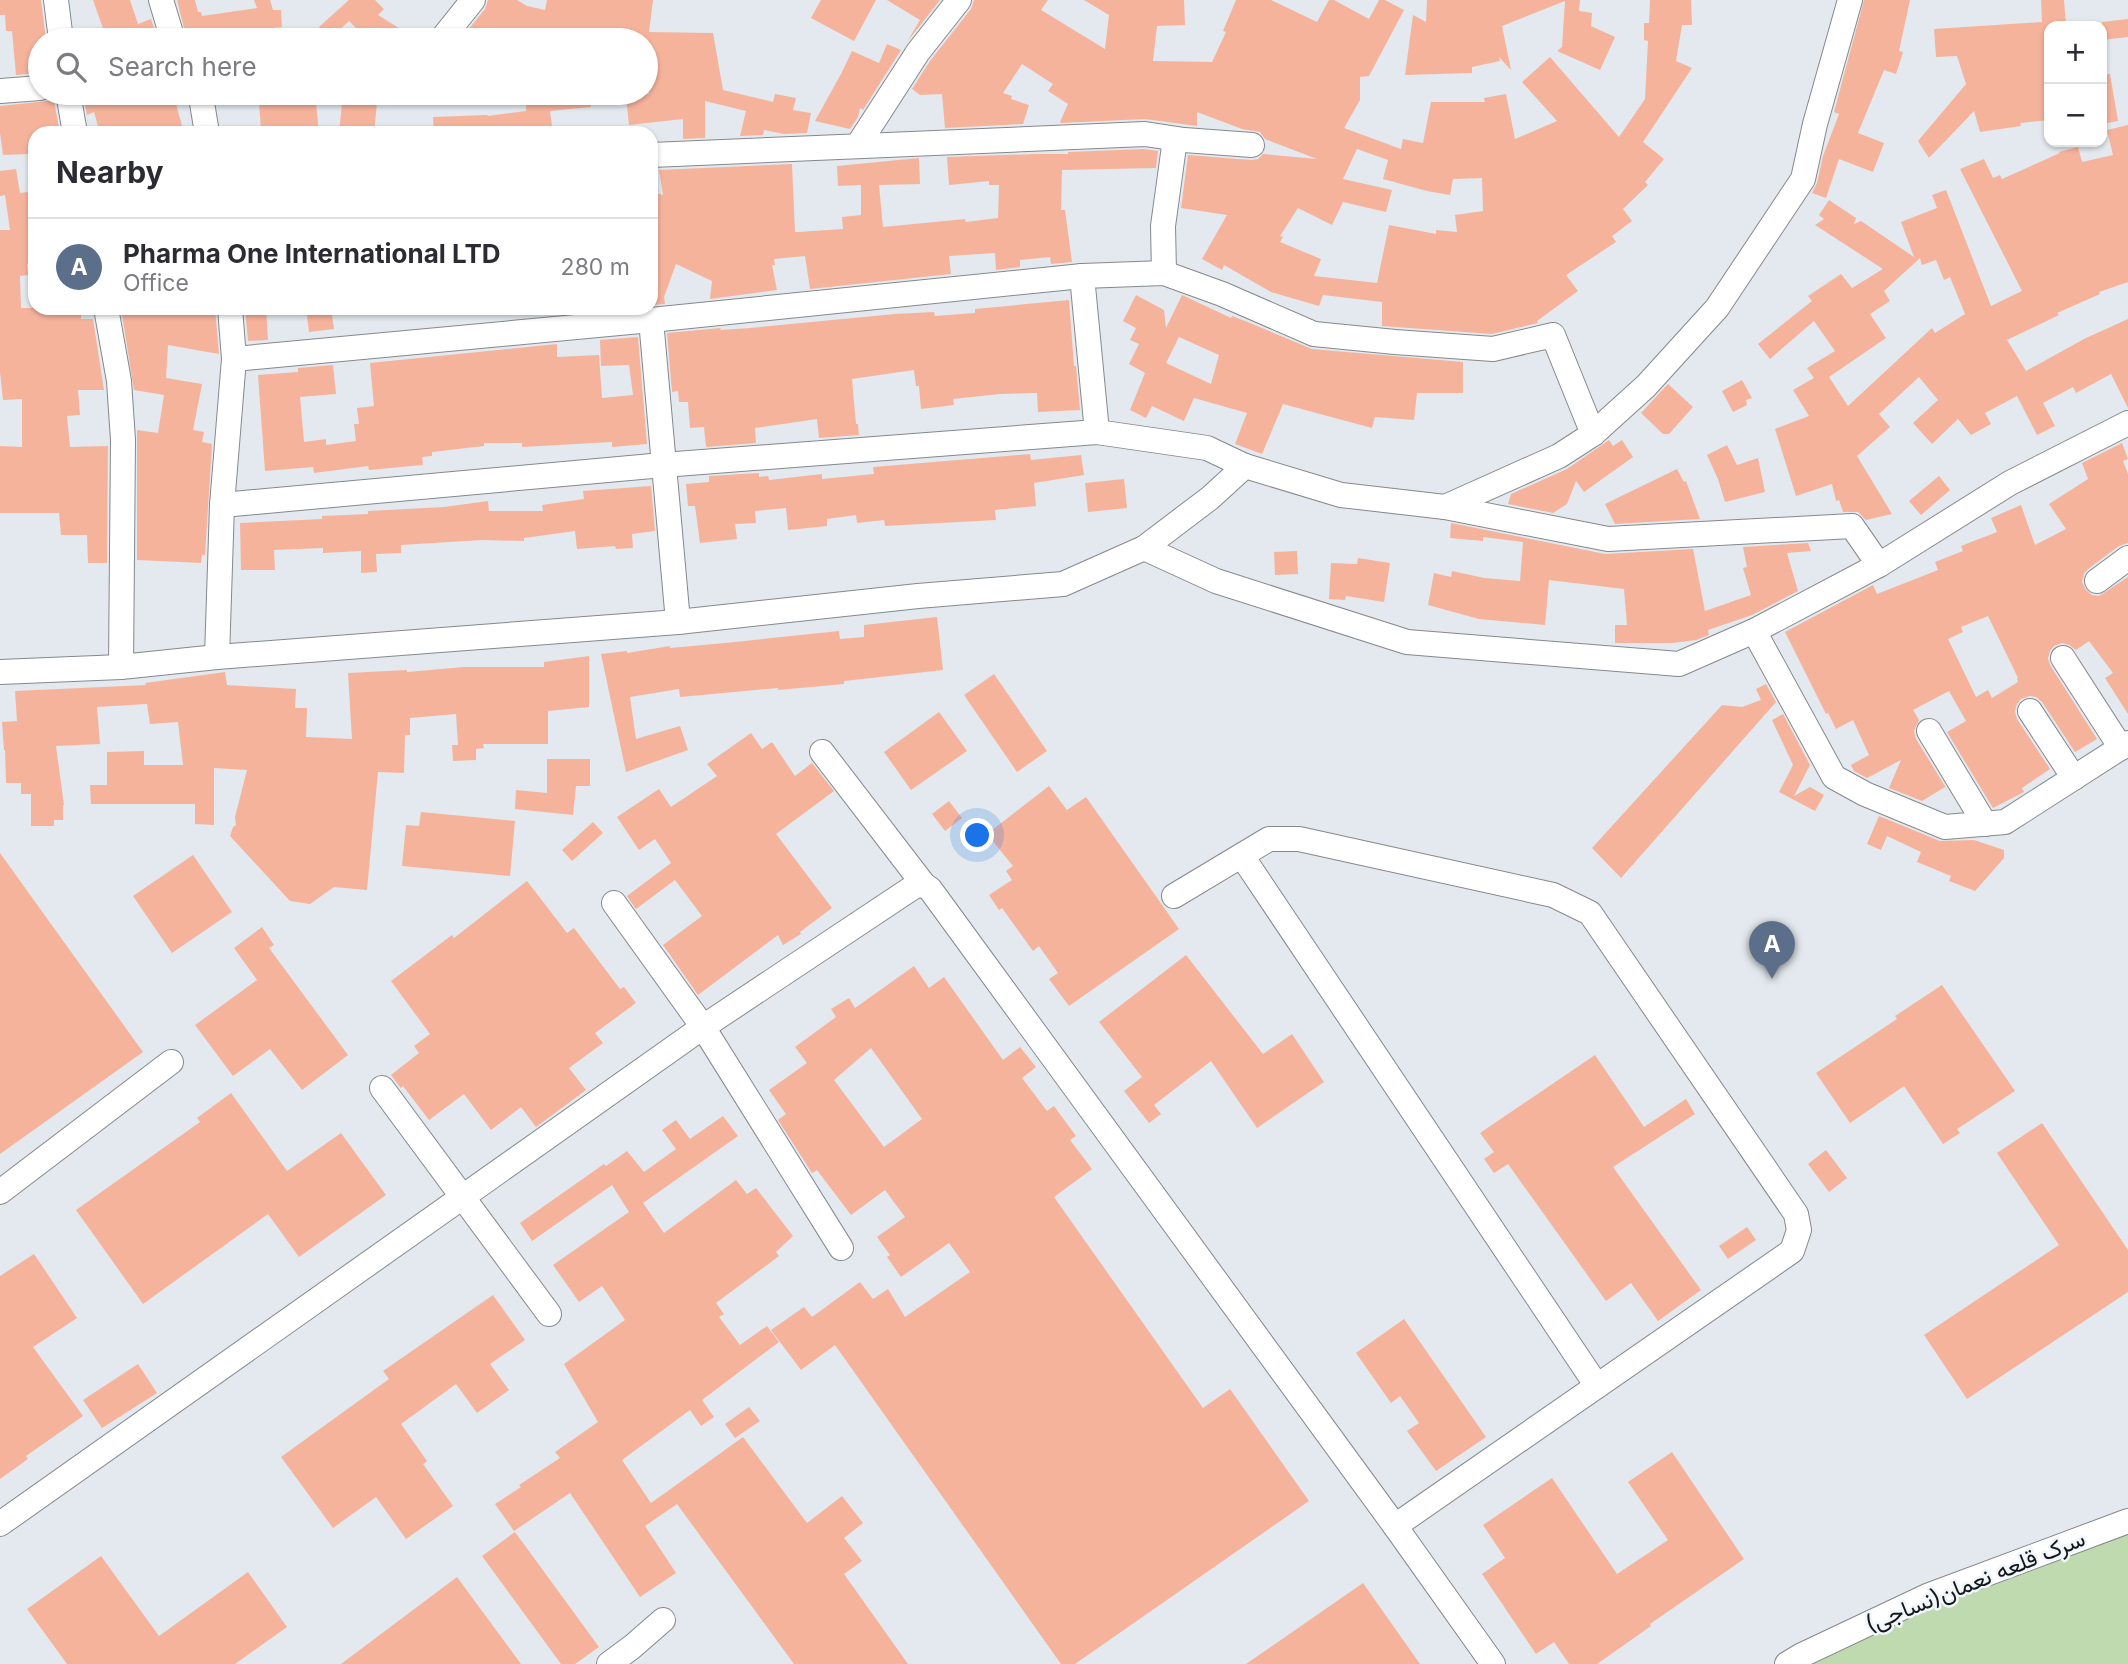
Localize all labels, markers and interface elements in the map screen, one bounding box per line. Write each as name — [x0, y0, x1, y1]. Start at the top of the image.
map controls — [2044, 21, 2107, 147]
button: + — [2044, 21, 2107, 84]
search box — [28, 28, 658, 105]
icon: search — [52, 48, 90, 86]
text: Search here — [108, 51, 257, 82]
button: − — [2044, 84, 2107, 147]
text: Nearby — [56, 154, 164, 190]
text: Pharma One International LTD — [123, 238, 501, 269]
text: A — [70, 253, 88, 281]
text: 280 m — [561, 253, 630, 281]
text: Office — [123, 269, 189, 297]
your location — [960, 818, 994, 852]
pin: A — [1749, 921, 1795, 979]
street label: سرک قلعه نعمان(نساجی) — [1861, 1524, 2089, 1639]

